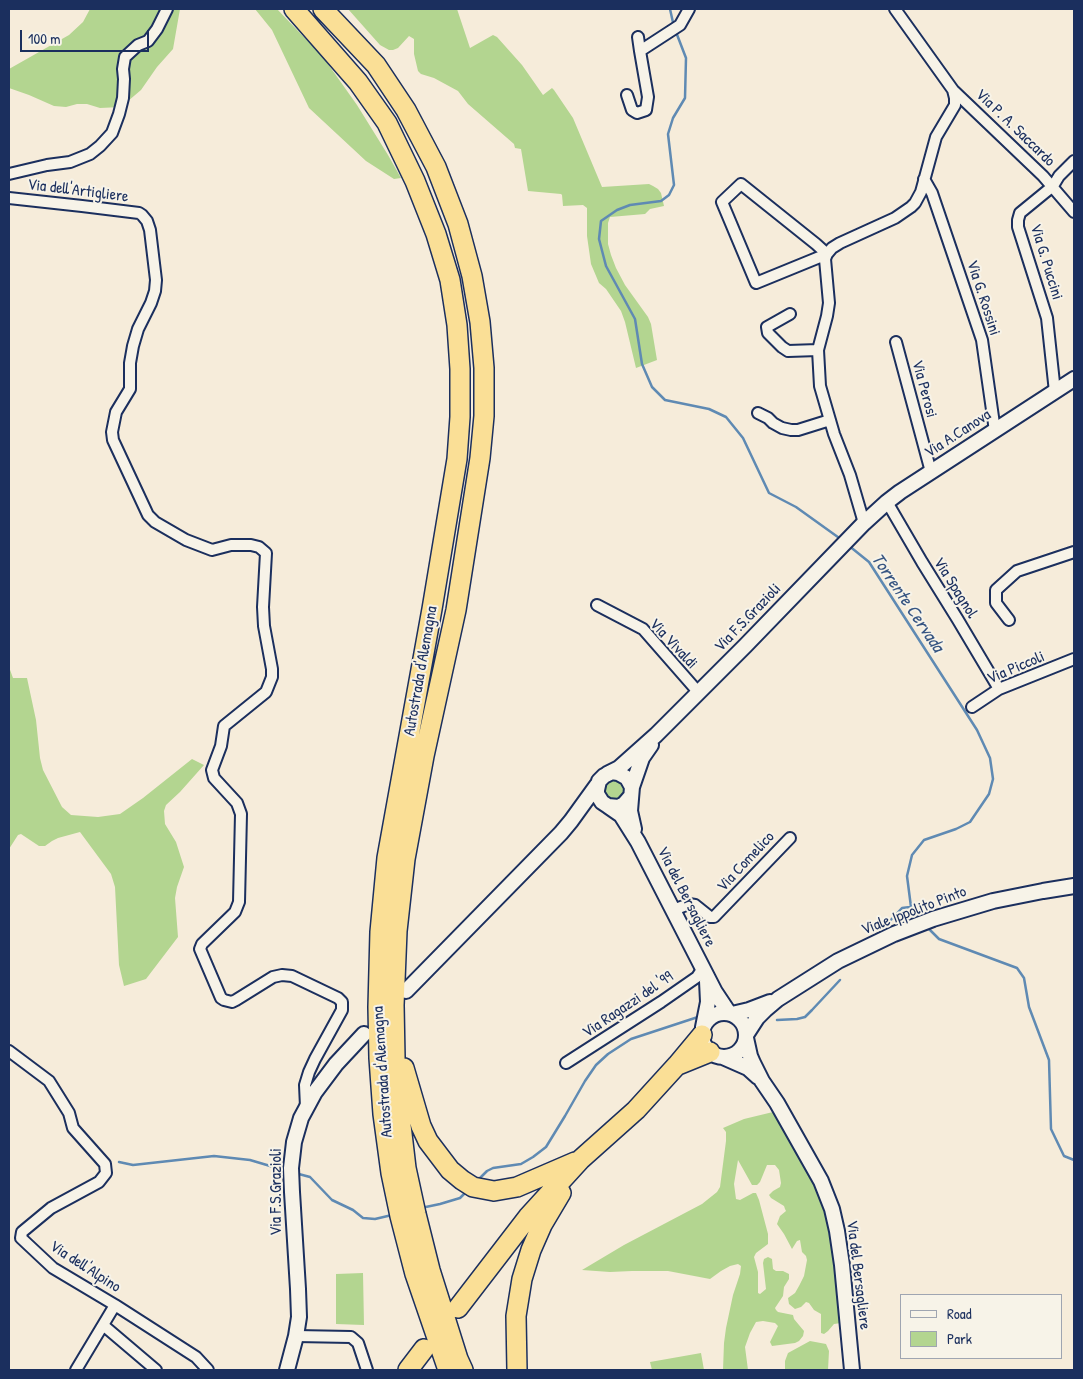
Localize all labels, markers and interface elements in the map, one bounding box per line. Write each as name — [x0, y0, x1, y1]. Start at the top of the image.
scale bar — [22, 20, 151, 52]
text: 100 m — [28, 28, 61, 49]
street label: Via P. A. Saccardo — [971, 85, 1059, 171]
street label: Via dell'Artigliere — [26, 175, 130, 207]
street label: Via G. Puccini — [1025, 222, 1067, 302]
street label: Via G. Rossini — [962, 258, 1004, 338]
street label: Via Perosi — [907, 358, 941, 420]
street label: Via A.Canova — [921, 405, 995, 463]
water label: Torrente Cervada — [866, 549, 948, 657]
street label: Via Spagnol — [929, 554, 981, 622]
street label: Via F.S.Grazioli — [711, 580, 785, 656]
street label: Autostrada d'Alemagna — [400, 605, 442, 737]
street label: Via Vivaldi — [645, 615, 701, 673]
street label: Via Piccoli — [984, 647, 1048, 689]
street label: Via Comelico — [713, 828, 779, 896]
street label: Via del Bersagliere — [652, 844, 720, 950]
street label: Viale Ippolito Pinto — [859, 882, 969, 940]
street label: Via Ragazzi del '99 — [579, 968, 677, 1042]
street label: Autostrada d'Alemagna — [369, 1006, 397, 1138]
street label: Via F.S.Grazioli — [267, 1148, 287, 1236]
street label: Via del Bersagliere — [842, 1219, 874, 1331]
street label: Via dell'Alpino — [46, 1237, 124, 1297]
legend — [900, 1294, 1063, 1359]
text: Road — [947, 1303, 972, 1324]
text: Park — [947, 1328, 972, 1349]

